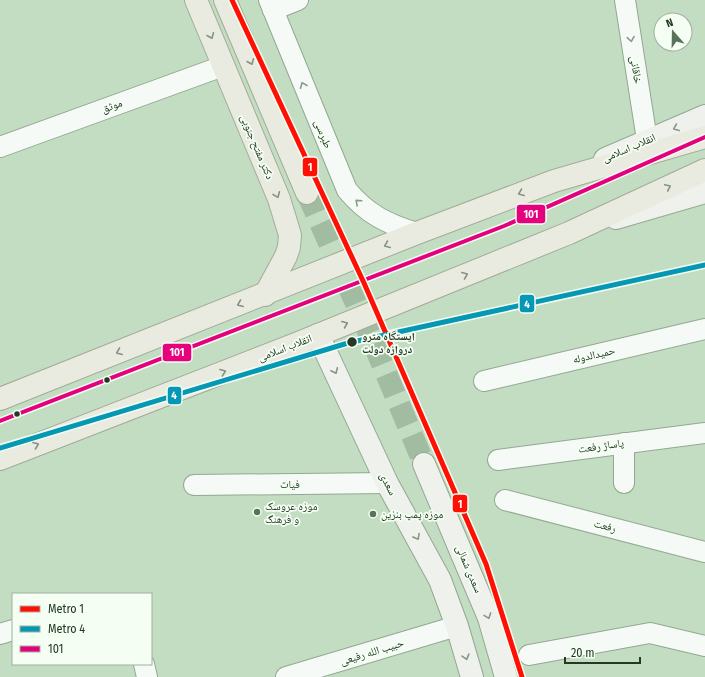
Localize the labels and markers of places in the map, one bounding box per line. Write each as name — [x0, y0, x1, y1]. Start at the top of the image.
place label: ایستگاه مترو دروازه دولت — [362, 330, 415, 356]
marker: ایستگاه مترو دروازه دولت — [345, 335, 359, 349]
unlabelled marker — [102, 375, 112, 385]
unlabelled marker — [12, 409, 22, 419]
place label: موزه عروسک و فرهنگ — [265, 500, 317, 526]
marker: موزه عروسک و فرهنگ — [252, 507, 262, 517]
place label: موزه پمپ بنزین — [381, 508, 443, 521]
marker: موزه پمپ بنزین — [368, 509, 378, 519]

